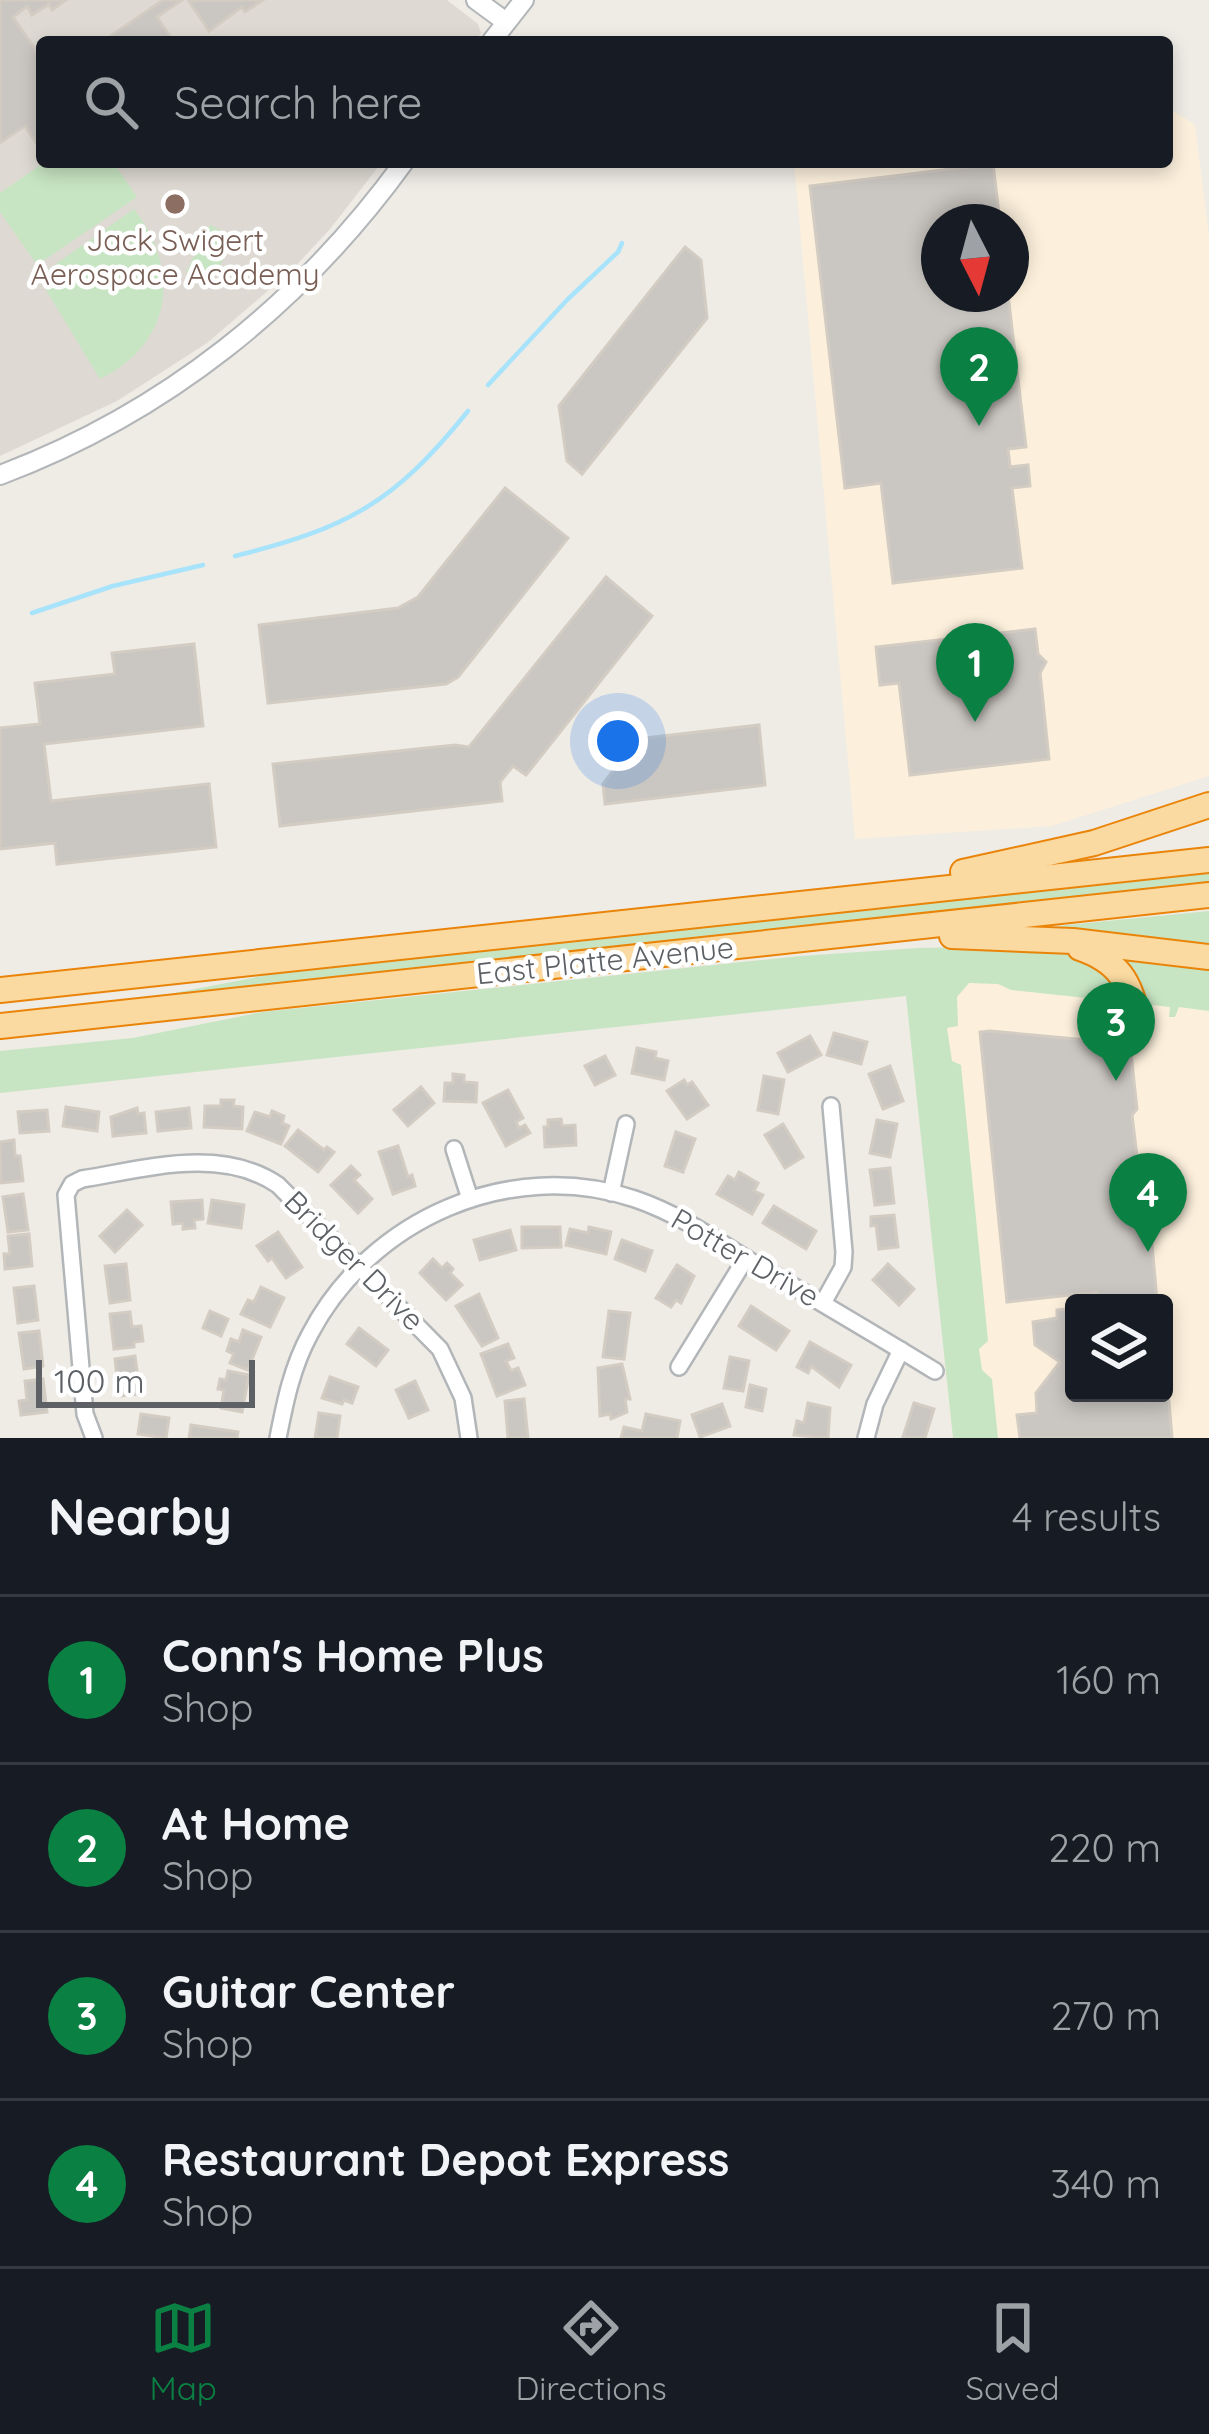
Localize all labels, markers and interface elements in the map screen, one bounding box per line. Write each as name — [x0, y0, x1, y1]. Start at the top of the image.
search box — [36, 36, 1173, 168]
icon: search — [78, 69, 144, 135]
text: Search here — [174, 74, 422, 130]
marker: Jack Swigert Aerospace Academy — [162, 191, 188, 217]
north arrow — [921, 204, 1029, 312]
place label: Jack Swigert Aerospace Academy — [31, 221, 320, 293]
pin: 2 — [940, 327, 1018, 426]
pin: 1 — [936, 623, 1014, 722]
your location — [588, 711, 648, 771]
street label: East Platte Avenue — [474, 928, 735, 992]
pin: 3 — [1077, 982, 1155, 1081]
pin: 4 — [1109, 1153, 1187, 1252]
street label: Bridger Drive — [277, 1182, 433, 1338]
street label: Potter Drive — [665, 1199, 826, 1315]
map controls — [1065, 1294, 1173, 1402]
button: layers — [1065, 1294, 1173, 1402]
scale bar — [36, 1354, 255, 1407]
text: 100 m — [54, 1360, 145, 1401]
text: Nearby — [48, 1484, 232, 1548]
text: 4 results — [1012, 1492, 1161, 1541]
text: Conn's Home Plus — [162, 1627, 544, 1683]
text: 1 — [79, 1655, 95, 1704]
text: 160 m — [1056, 1655, 1161, 1704]
text: Shop — [162, 1683, 253, 1732]
text: At Home — [162, 1795, 350, 1851]
text: 2 — [76, 1823, 98, 1872]
text: 220 m — [1048, 1823, 1161, 1872]
text: Shop — [162, 1851, 253, 1900]
text: Guitar Center — [162, 1963, 455, 2019]
text: 3 — [77, 1991, 97, 2040]
text: 270 m — [1051, 1991, 1161, 2040]
text: Shop — [162, 2019, 253, 2068]
text: Restaurant Depot Express — [162, 2131, 729, 2187]
text: 4 — [76, 2159, 98, 2208]
text: 340 m — [1051, 2159, 1161, 2208]
text: Shop — [162, 2187, 253, 2236]
tab: Map — [149, 2295, 217, 2408]
tab: Directions — [515, 2295, 667, 2408]
tab: Saved — [966, 2295, 1060, 2408]

